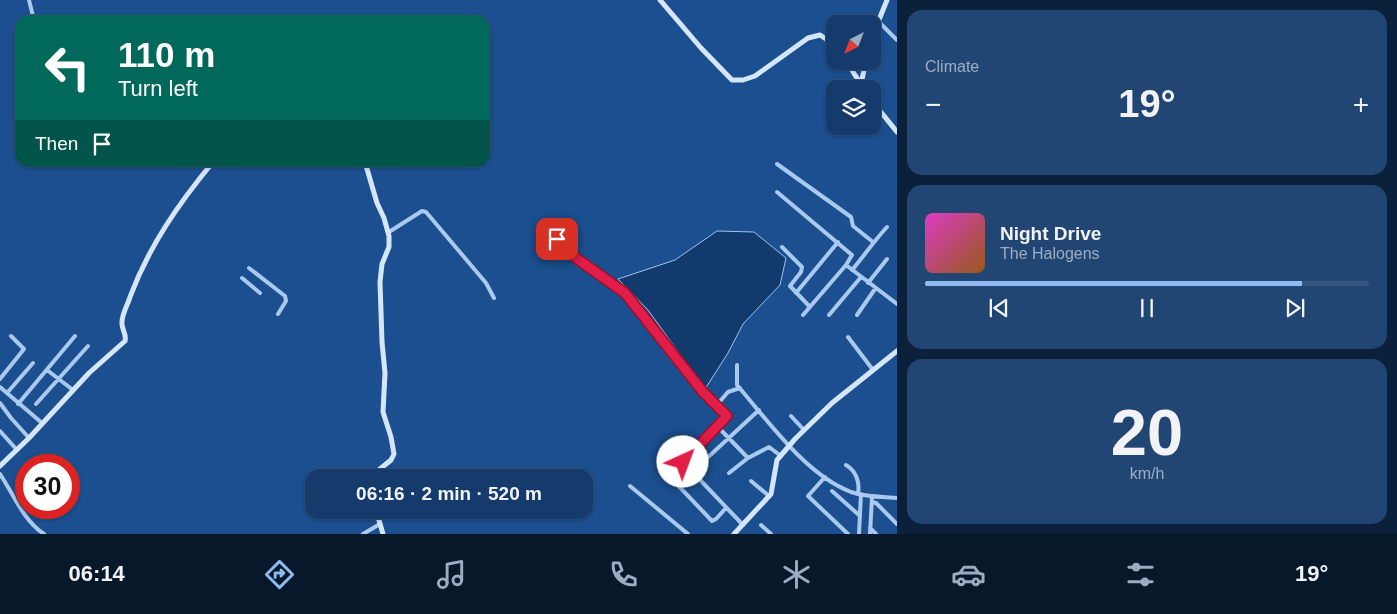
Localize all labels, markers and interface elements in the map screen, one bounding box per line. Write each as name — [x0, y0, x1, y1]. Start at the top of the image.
north arrow — [826, 15, 881, 70]
map controls — [826, 15, 881, 135]
icon: left — [35, 35, 100, 100]
text: 110 m — [118, 35, 215, 74]
text: Climate — [925, 58, 979, 75]
text: Turn left — [118, 76, 198, 101]
button: layers — [826, 80, 881, 135]
text: 19° — [1118, 83, 1176, 125]
text: − — [925, 89, 941, 120]
text: + — [1353, 89, 1369, 120]
icon: arrive — [88, 130, 116, 158]
text: Then — [35, 133, 78, 154]
pin — [536, 218, 578, 260]
text: Night Drive — [1000, 223, 1101, 244]
icon: arrive — [543, 225, 571, 253]
text: The Halogens — [1000, 245, 1100, 262]
icon: previous — [985, 294, 1013, 322]
icon: pause — [1133, 294, 1161, 322]
icon: next — [1281, 294, 1309, 322]
text: 20 — [1111, 396, 1183, 469]
position arrow — [656, 435, 708, 487]
speed limit sign: 30 — [15, 454, 80, 519]
text: km/h — [1130, 465, 1164, 482]
text: 06:16 · 2 min · 520 m — [356, 483, 542, 504]
icon: directions — [262, 557, 297, 592]
icon: music — [434, 557, 469, 592]
icon: phone — [606, 557, 641, 592]
icon: climate — [779, 557, 814, 592]
icon: car — [951, 557, 986, 592]
icon: filters — [1123, 557, 1158, 592]
text: 06:14 — [69, 561, 125, 586]
text: 19° — [1295, 561, 1328, 586]

